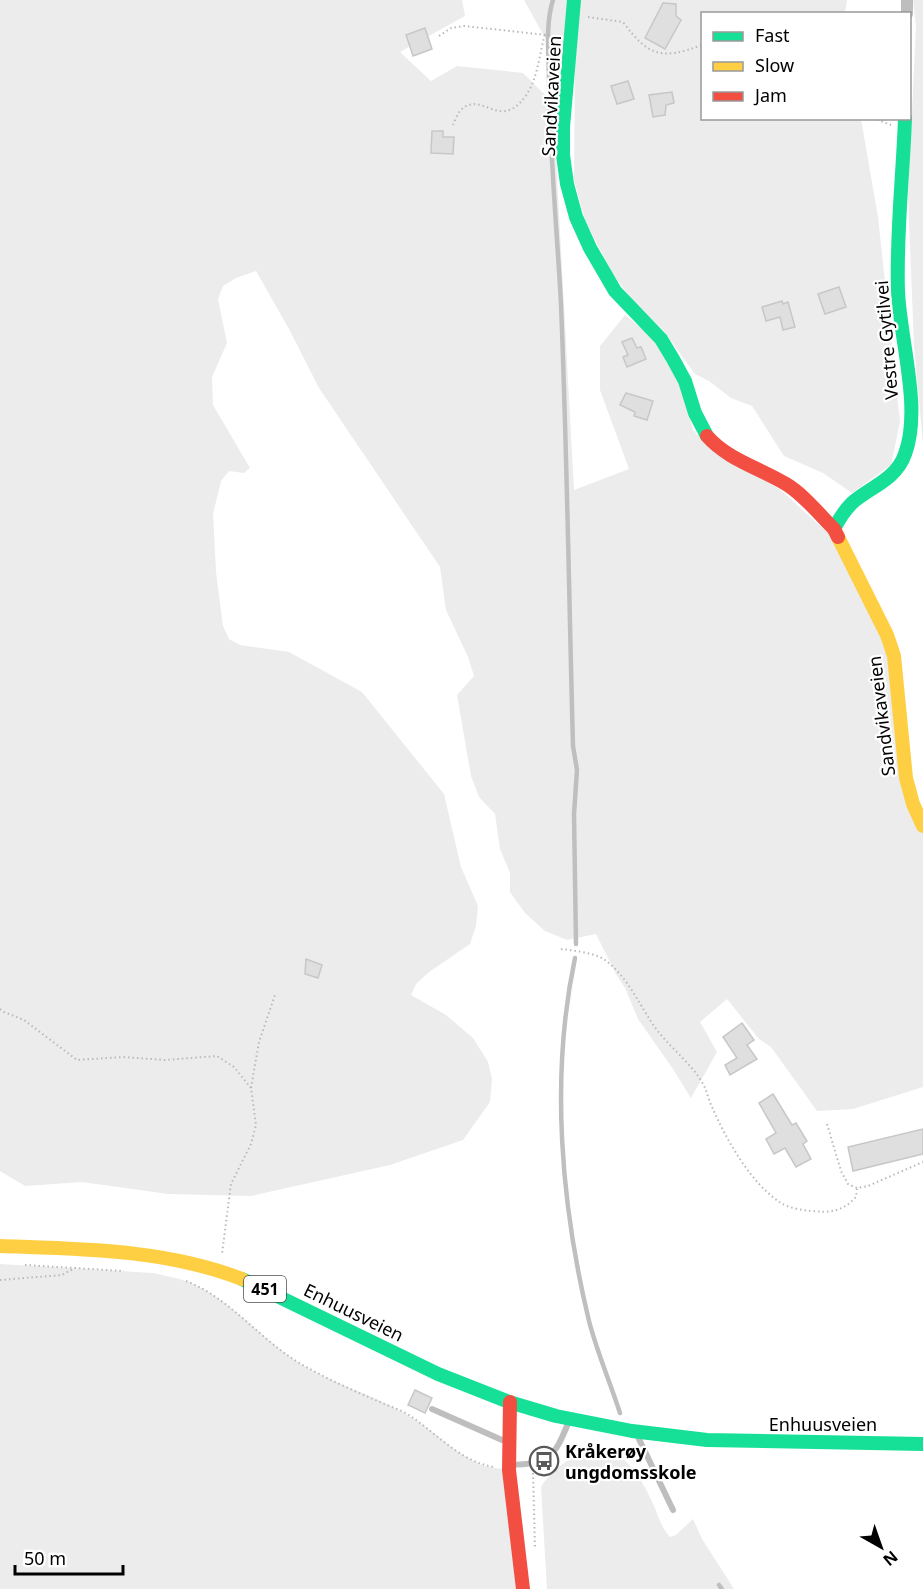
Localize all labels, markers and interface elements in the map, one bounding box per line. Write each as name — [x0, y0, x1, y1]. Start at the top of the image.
legend — [701, 12, 911, 120]
text: Fast — [755, 23, 790, 47]
street label: Sandvikaveien — [536, 35, 566, 157]
text: Slow — [755, 53, 794, 77]
text: Jam — [753, 83, 787, 107]
street label: Vestre Gytilvei — [869, 279, 903, 401]
street label: Sandvikaveien — [862, 655, 900, 777]
road number: 451 — [244, 1276, 286, 1302]
street label: Enhuusveien — [300, 1277, 408, 1347]
street label: Enhuusveien — [769, 1412, 877, 1436]
place label: Kråkerøy ungdomsskole — [565, 1439, 697, 1484]
bus stop icon: Kråkerøy ungdomsskole — [528, 1445, 560, 1477]
north arrow — [851, 1517, 911, 1577]
scale bar — [15, 1538, 123, 1576]
text: 50 m — [24, 1546, 66, 1570]
text: N — [879, 1546, 903, 1571]

